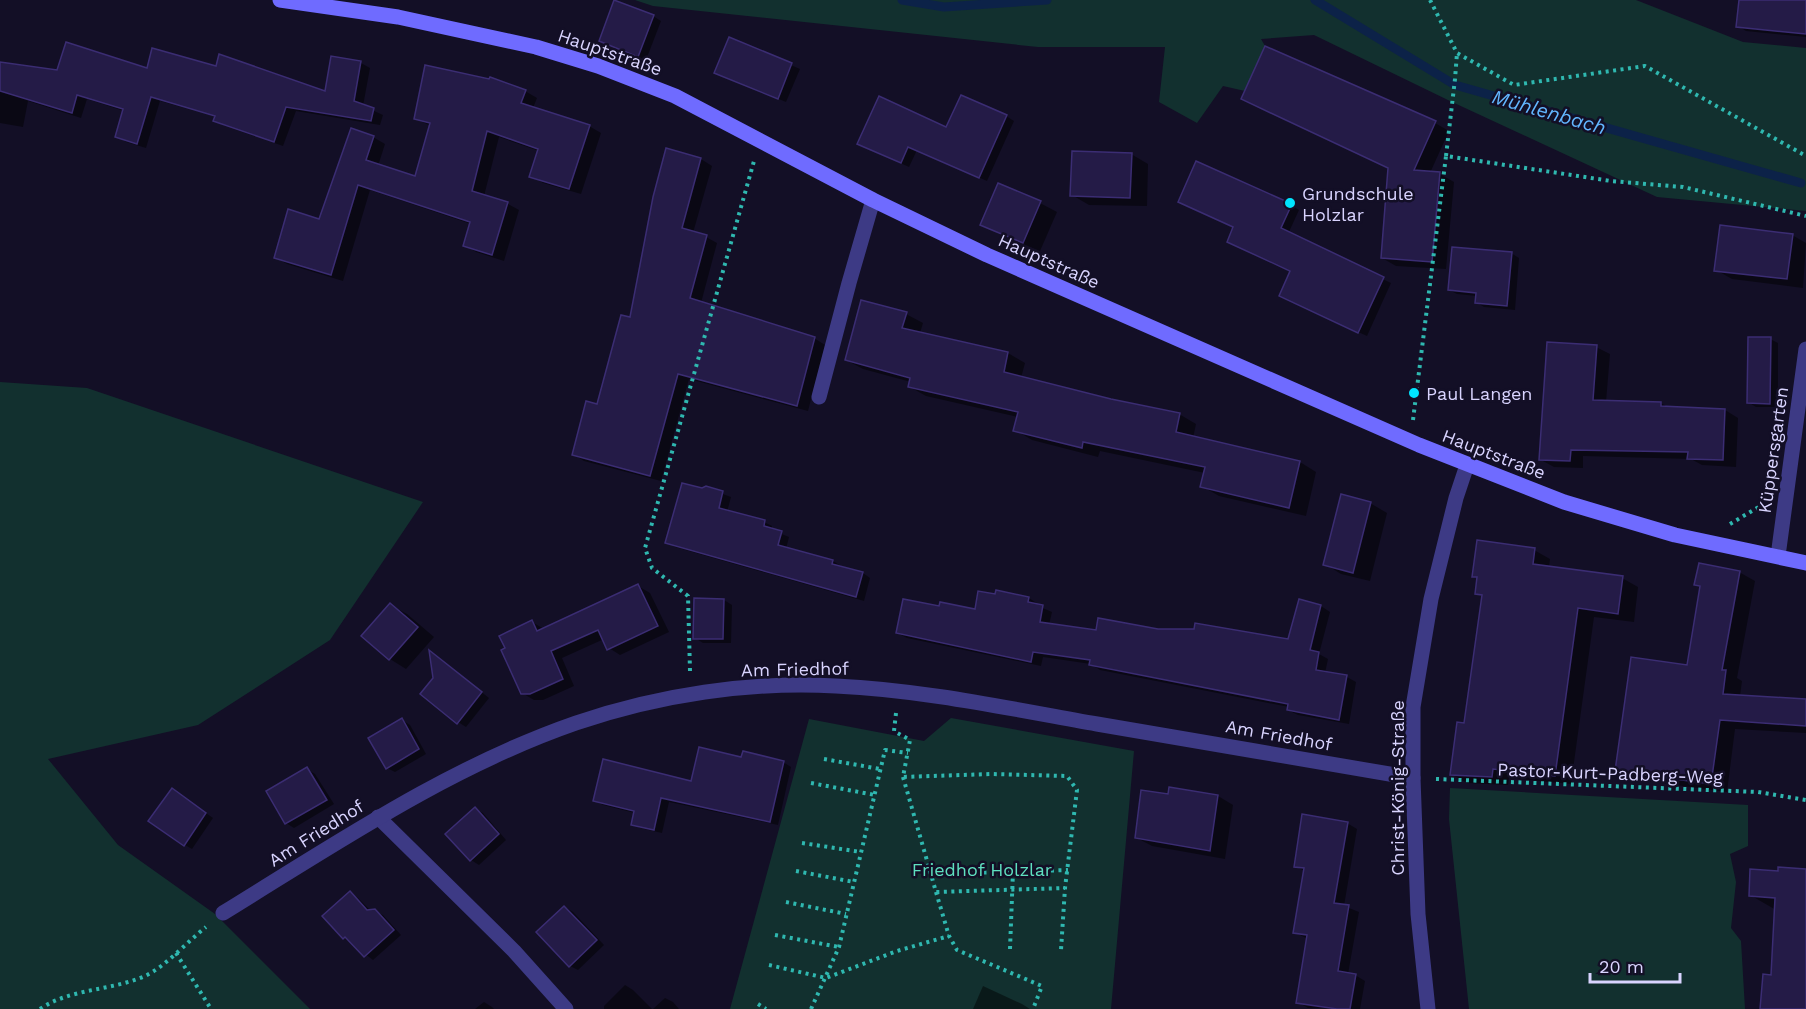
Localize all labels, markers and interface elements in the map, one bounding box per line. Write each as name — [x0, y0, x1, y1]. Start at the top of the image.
street label: Hauptstraße — [555, 24, 665, 80]
water label: Mühlenbach — [1489, 84, 1609, 140]
place label: Grundschule Holzlar — [1302, 183, 1414, 225]
marker: Grundschule Holzlar — [1283, 196, 1297, 210]
street label: Hauptstraße — [995, 229, 1103, 293]
place label: Paul Langen — [1426, 383, 1533, 404]
street label: Küppersgarten — [1754, 385, 1792, 515]
marker: Paul Langen — [1407, 386, 1421, 400]
street label: Hauptstraße — [1439, 425, 1549, 483]
street label: Am Friedhof — [741, 658, 849, 680]
street label: Christ-König-Straße — [1387, 700, 1408, 876]
street label: Am Friedhof — [1224, 715, 1334, 755]
street label: Pastor-Kurt-Padberg-Weg — [1497, 759, 1724, 787]
street label: Am Friedhof — [265, 795, 367, 871]
park label: Friedhof Holzlar — [912, 859, 1052, 880]
scale bar — [1590, 946, 1680, 984]
text: 20 m — [1599, 956, 1644, 977]

